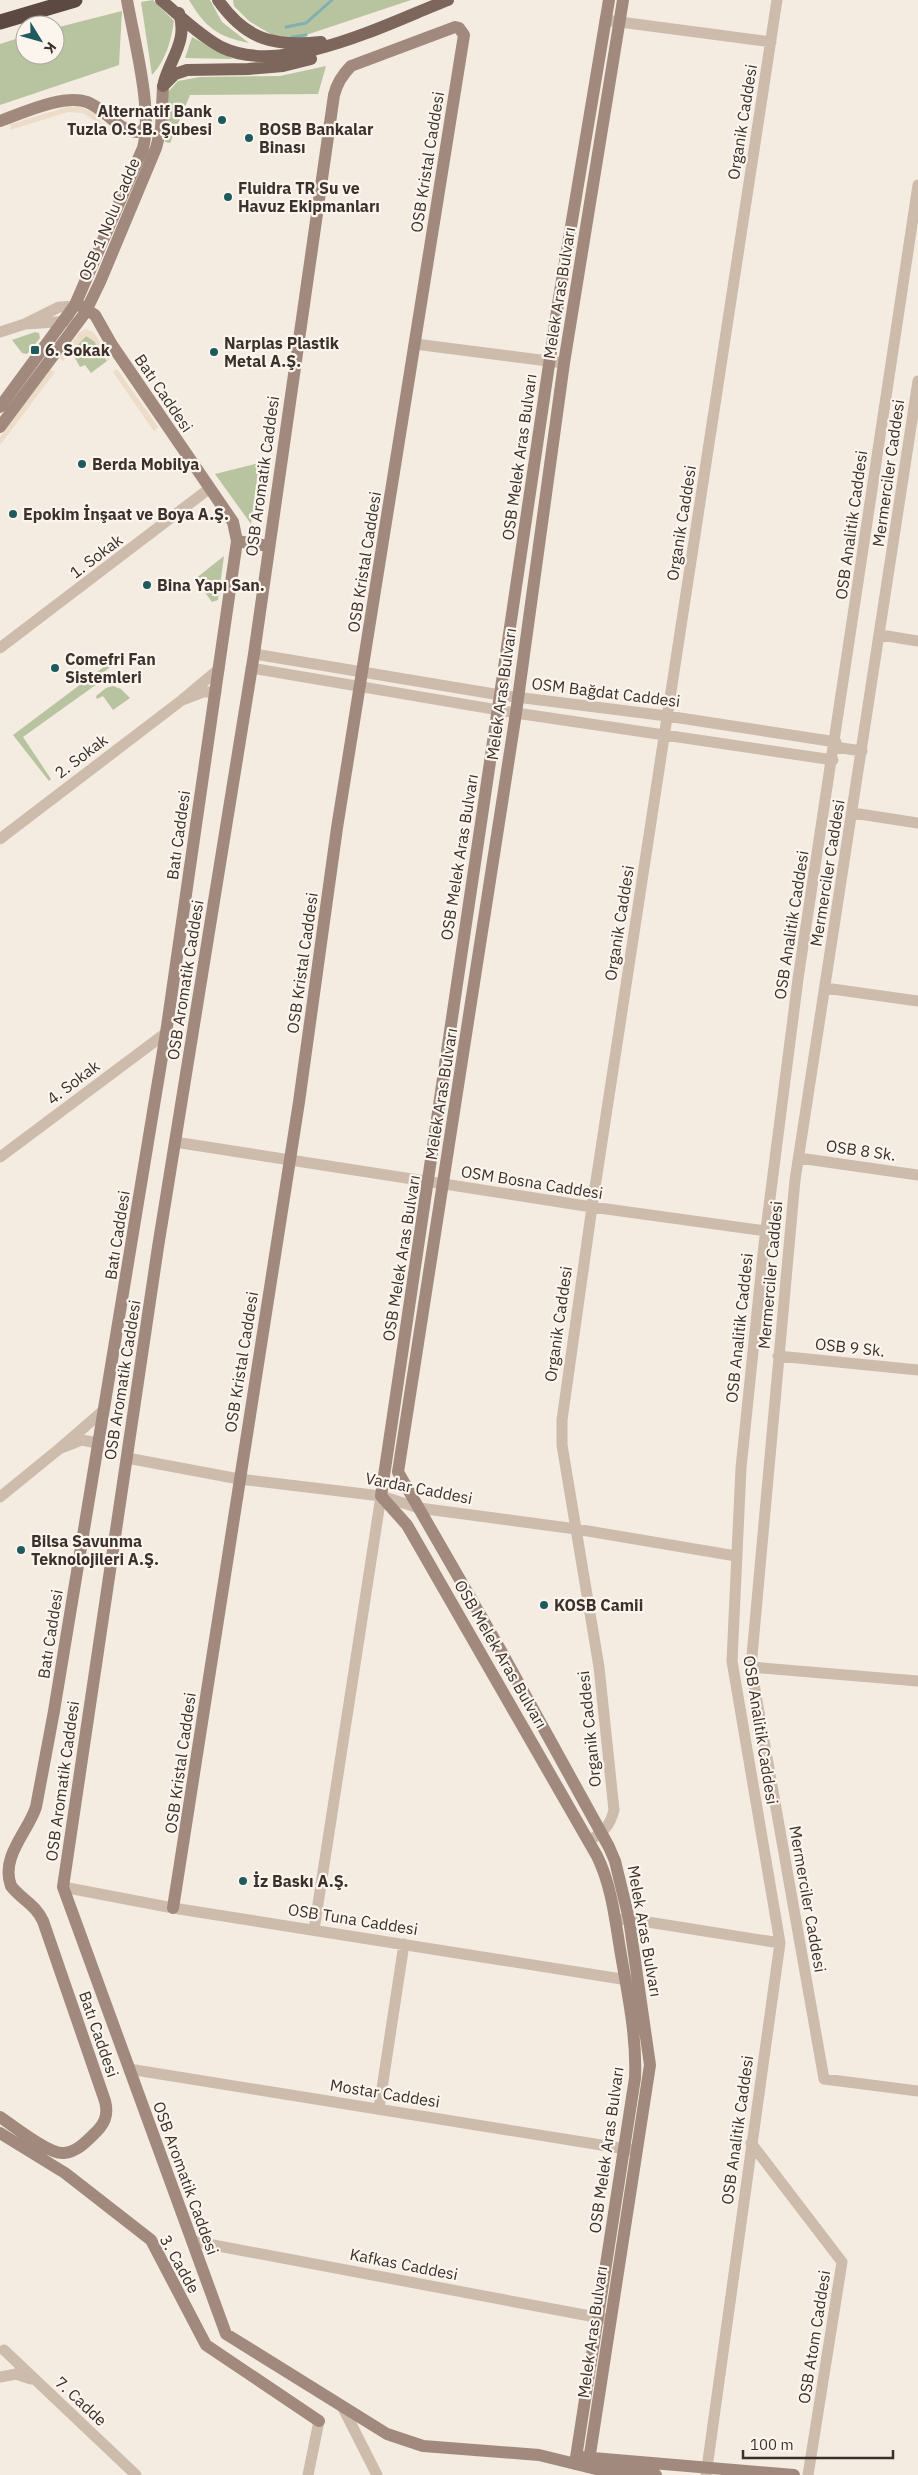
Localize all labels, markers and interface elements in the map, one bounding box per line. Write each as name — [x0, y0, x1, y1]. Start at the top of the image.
north arrow — [15, 15, 65, 65]
text: K — [40, 39, 61, 57]
street label: Organik Caddesi — [723, 63, 761, 181]
street label: OSB Kristal Caddesi — [406, 90, 448, 234]
place label: Alternatif Bank Tuzla O.S.B. Şubesi — [67, 101, 213, 139]
marker: Alternatif Bank Tuzla O.S.B. Şubesi — [216, 114, 228, 126]
place label: BOSB Bankalar Binası — [259, 119, 374, 157]
marker: BOSB Bankalar Binası — [243, 132, 255, 144]
street label: OSB 1 Nolu Cadde — [74, 154, 144, 283]
place label: Fluidra TR Su ve Havuz Ekipmanları — [238, 178, 380, 216]
marker: Fluidra TR Su ve Havuz Ekipmanları — [222, 191, 234, 203]
street label: Melek Aras Bulvarı — [539, 226, 579, 360]
place label: Narplas Plastik Metal A.Ş. — [224, 333, 340, 371]
place label: 6. Sokak — [45, 340, 111, 360]
marker: 6. Sokak — [29, 344, 41, 356]
marker: Narplas Plastik Metal A.Ş. — [208, 346, 220, 358]
street label: Batı Caddesi — [131, 350, 197, 436]
street label: OSB Melek Aras Bulvarı — [497, 372, 541, 542]
street label: OSB Aromatik Caddesi — [241, 394, 283, 558]
street label: Mermerciler Caddesi — [868, 398, 908, 548]
street label: OSB Analitik Caddesi — [831, 449, 871, 601]
place label: Berda Mobilya — [92, 454, 199, 474]
marker: Berda Mobilya — [76, 458, 88, 470]
street label: Organik Caddesi — [662, 464, 700, 582]
street label: OSB Kristal Caddesi — [343, 490, 385, 634]
place label: Epokim İnşaat ve Boya A.Ş. — [23, 504, 229, 524]
marker: Epokim İnşaat ve Boya A.Ş. — [7, 508, 19, 520]
street label: 1. Sokak — [65, 529, 127, 582]
place label: Bina Yapı San. — [157, 575, 265, 595]
marker: Bina Yapı San. — [141, 579, 153, 591]
street label: Melek Aras Bulvarı — [482, 627, 520, 761]
place label: Comefri Fan Sistemleri — [65, 649, 156, 687]
marker: Comefri Fan Sistemleri — [49, 662, 61, 674]
street label: OSM Bağdat Caddesi — [531, 673, 681, 711]
street label: 2. Sokak — [50, 729, 112, 782]
street label: OSB Melek Aras Bulvarı — [436, 772, 482, 942]
street label: Batı Caddesi — [162, 789, 194, 881]
street label: Mermerciler Caddesi — [805, 798, 849, 948]
street label: OSB Analitik Caddesi — [769, 849, 813, 1001]
street label: Organik Caddesi — [600, 864, 638, 982]
street label: OSB Kristal Caddesi — [282, 891, 322, 1035]
street label: OSB Aromatik Caddesi — [162, 899, 208, 1061]
street label: Melek Aras Bulvarı — [421, 1027, 461, 1161]
street label: 4. Sokak — [42, 1055, 104, 1108]
street label: OSB 8 Sk. — [825, 1135, 897, 1165]
street label: OSM Bosna Caddesi — [460, 1161, 604, 1203]
street label: OSB Melek Aras Bulvarı — [378, 1173, 424, 1343]
street label: Batı Caddesi — [100, 1189, 134, 1281]
street label: Mermerciler Caddesi — [754, 1200, 786, 1350]
street label: OSB Analitik Caddesi — [721, 1252, 757, 1404]
street label: Organik Caddesi — [540, 1265, 576, 1383]
street label: OSB Kristal Caddesi — [220, 1290, 262, 1434]
street label: OSB Aromatik Caddesi — [99, 1299, 145, 1461]
street label: OSB 9 Sk. — [814, 1333, 886, 1361]
street label: Vardar Caddesi — [364, 1468, 474, 1508]
place label: Bilsa Savunma Teknolojileri A.Ş. — [31, 1531, 159, 1569]
marker: Bilsa Savunma Teknolojileri A.Ş. — [15, 1544, 27, 1556]
street label: OSB Melek Aras Bulvarı — [450, 1576, 552, 1732]
street label: Batı Caddesi — [33, 1588, 67, 1680]
place label: KOSB Camii — [554, 1595, 643, 1615]
marker: KOSB Camii — [538, 1599, 550, 1611]
street label: OSB Analitik Caddesi — [739, 1654, 783, 1806]
street label: Organik Caddesi — [573, 1670, 605, 1788]
street label: OSB Kristal Caddesi — [160, 1691, 200, 1835]
street label: OSB Aromatik Caddesi — [41, 1699, 83, 1863]
street label: Mermerciler Caddesi — [785, 1824, 831, 1974]
street label: Melek Aras Bulvarı — [624, 1864, 666, 1998]
place label: İz Baskı A.Ş. — [253, 1871, 349, 1891]
marker: İz Baskı A.Ş. — [237, 1875, 249, 1887]
street label: OSB Tuna Caddesi — [287, 1899, 419, 1939]
street label: Batı Caddesi — [75, 1988, 123, 2080]
street label: OSB Analitik Caddesi — [717, 2054, 757, 2206]
street label: OSB Melek Aras Bulvarı — [584, 2065, 628, 2235]
street label: Mostar Caddesi — [329, 2074, 441, 2112]
street label: OSB Aromatik Caddesi — [149, 2099, 223, 2257]
street label: 3. Cadde — [156, 2231, 204, 2297]
street label: Kafkas Caddesi — [348, 2244, 460, 2284]
street label: Melek Aras Bulvarı — [573, 2265, 611, 2399]
street label: OSB Atom Caddesi — [794, 2269, 834, 2405]
street label: 7. Cadde — [51, 2372, 111, 2430]
scale bar — [743, 2428, 893, 2460]
text: 100 m — [750, 2435, 794, 2454]

